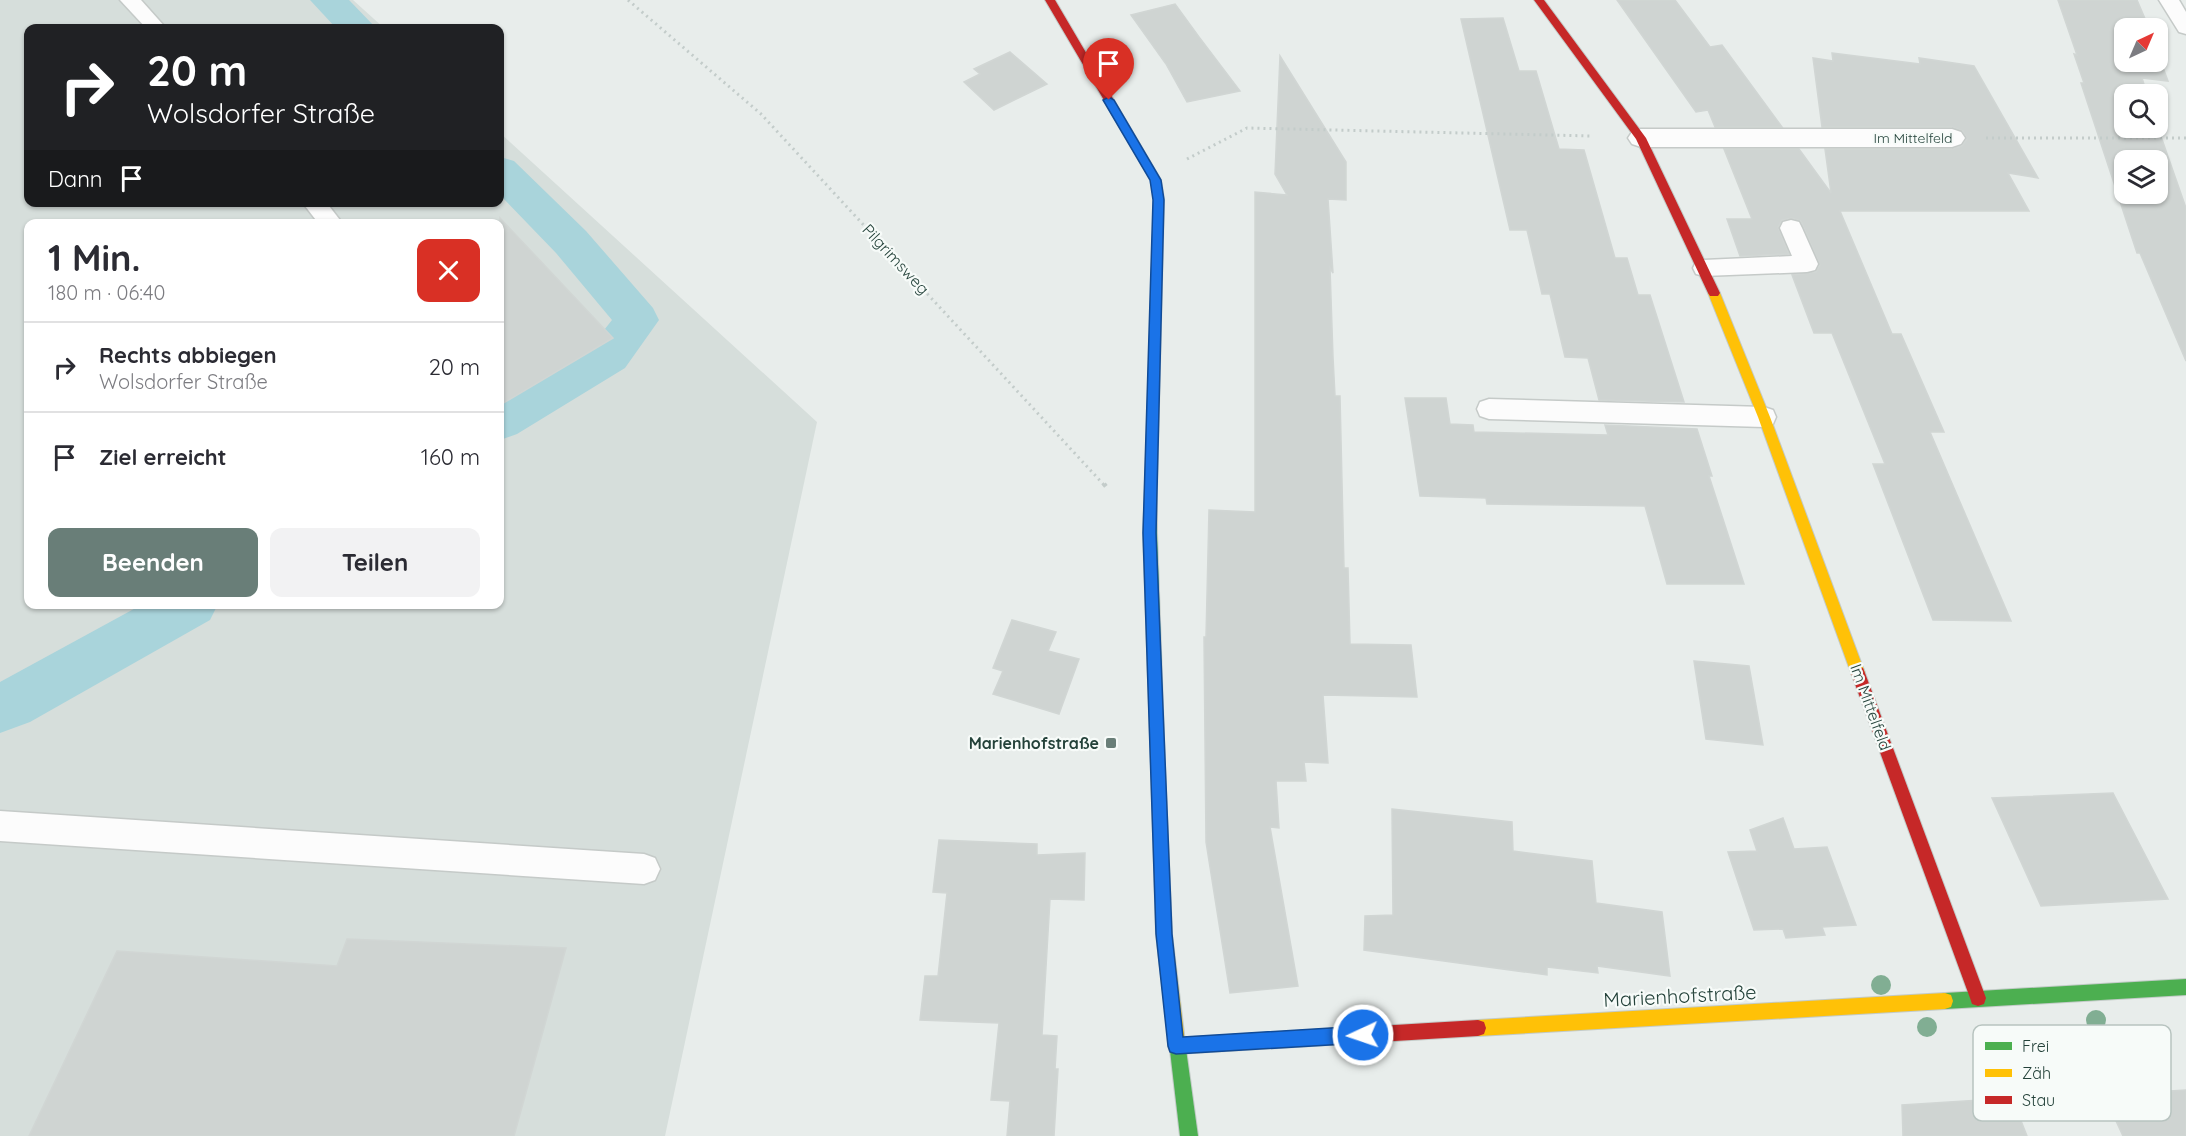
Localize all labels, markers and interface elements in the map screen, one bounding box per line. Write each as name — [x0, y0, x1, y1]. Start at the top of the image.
north arrow — [2114, 18, 2168, 72]
map controls — [2114, 18, 2168, 204]
pin — [1083, 38, 1134, 100]
text: 20 m — [147, 44, 247, 97]
icon: arrive — [1092, 47, 1125, 80]
icon: right — [48, 48, 126, 126]
button: search — [2114, 84, 2168, 138]
text: Wolsdorfer Straße — [147, 96, 375, 130]
street label: Im Mittelfeld — [1873, 129, 1953, 147]
button: layers — [2114, 150, 2168, 204]
icon: arrive — [115, 162, 148, 195]
text: Dann — [48, 165, 103, 193]
street label: Pilgrimsweg — [858, 220, 934, 298]
text: 1 Min. — [48, 235, 140, 280]
button: close — [417, 239, 480, 302]
text: 180 m · 06:40 — [48, 280, 165, 305]
text: Rechts abbiegen — [99, 341, 277, 369]
icon: right — [48, 351, 81, 384]
text: 20 m — [429, 353, 480, 381]
text: Wolsdorfer Straße — [99, 369, 268, 394]
icon: arrive — [48, 441, 81, 474]
text: Ziel erreicht — [99, 443, 227, 471]
text: 160 m — [421, 443, 480, 471]
button: Beenden — [48, 528, 258, 597]
button: Teilen — [270, 528, 480, 597]
street label: Im Mittelfeld — [1846, 661, 1896, 753]
place label: Marienhofstraße — [969, 733, 1099, 753]
marker: Marienhofstraße — [1104, 736, 1118, 750]
street label: Marienhofstraße — [1603, 979, 1757, 1012]
position arrow — [1331, 1003, 1395, 1067]
legend — [1973, 1025, 2171, 1121]
text: Frei — [2022, 1036, 2049, 1056]
text: Zäh — [2022, 1063, 2051, 1083]
text: Stau — [2022, 1090, 2055, 1110]

